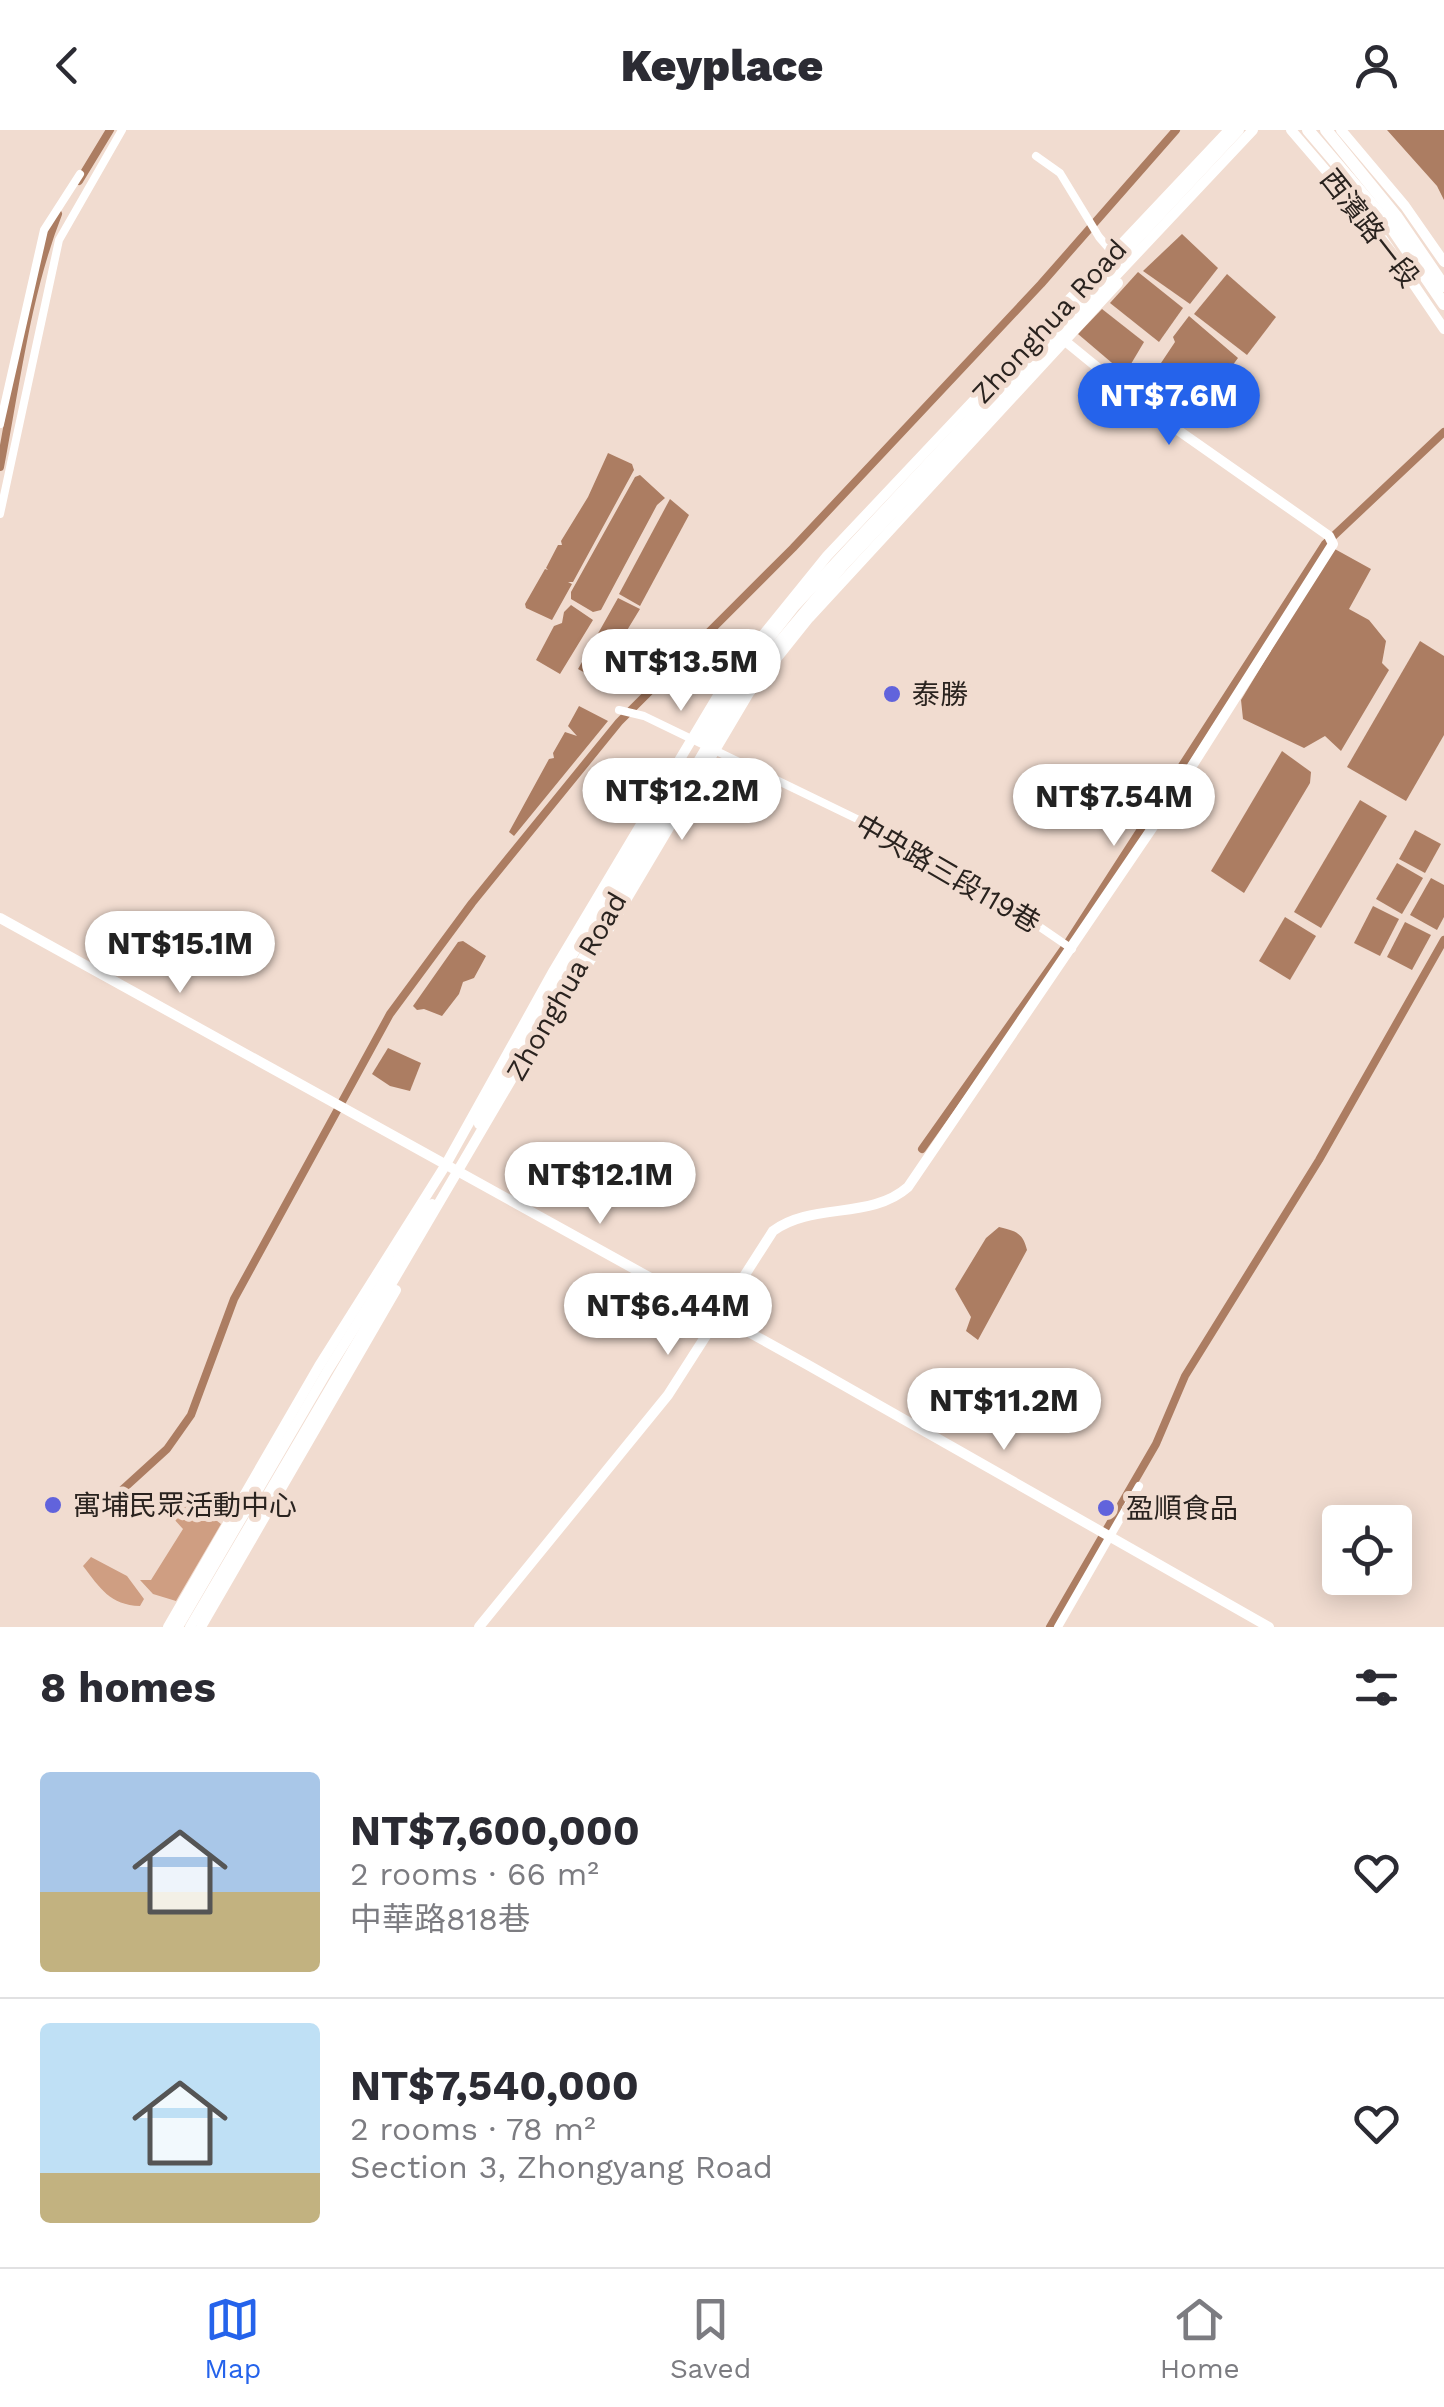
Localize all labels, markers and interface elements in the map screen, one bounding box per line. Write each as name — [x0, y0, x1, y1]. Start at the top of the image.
icon: back — [40, 38, 95, 93]
icon: person — [1349, 38, 1404, 93]
text: Keyplace — [621, 39, 823, 92]
street label: 西濱路一段 — [1314, 163, 1426, 294]
street label: Zhonghua Road — [965, 233, 1134, 410]
pin: NT$7.6M — [1077, 363, 1261, 448]
text: NT$7.6M — [1100, 376, 1238, 414]
pin: NT$13.5M — [578, 629, 784, 714]
text: NT$13.5M — [604, 642, 758, 680]
place label: 泰勝 — [912, 678, 968, 711]
marker: 泰勝 — [881, 683, 903, 705]
pin: NT$12.2M — [579, 758, 785, 843]
pin: NT$7.54M — [1011, 764, 1217, 849]
text: NT$12.2M — [604, 771, 760, 809]
text: NT$7.54M — [1035, 777, 1193, 815]
street label: 中央路三段119巷 — [850, 807, 1046, 940]
street label: Zhonghua Road — [499, 886, 634, 1086]
pin: NT$15.1M — [77, 911, 283, 996]
text: NT$15.1M — [107, 924, 253, 962]
pin: NT$12.1M — [497, 1142, 703, 1227]
text: NT$12.1M — [527, 1155, 673, 1193]
pin: NT$6.44M — [565, 1273, 771, 1358]
text: NT$6.44M — [586, 1286, 750, 1324]
pin: NT$11.2M — [901, 1368, 1107, 1453]
text: NT$11.2M — [929, 1381, 1079, 1419]
place label: 寓埔民眾活動中心 — [73, 1489, 297, 1522]
place label: 盈順食品 — [1126, 1492, 1238, 1525]
marker: 寓埔民眾活動中心 — [42, 1494, 64, 1516]
marker: 盈順食品 — [1095, 1497, 1117, 1519]
map controls — [1322, 1505, 1412, 1595]
button: locate — [1322, 1505, 1412, 1595]
icon: filters — [1349, 1660, 1404, 1715]
text: 8 homes — [40, 1663, 216, 1712]
text: NT$7,600,000 — [350, 1806, 640, 1855]
icon: home — [120, 1812, 240, 1932]
icon: heart — [1349, 1845, 1404, 1900]
text: 2 rooms · 66 m² — [350, 1855, 599, 1893]
text: 中華路818巷 — [350, 1900, 530, 1938]
text: NT$7,540,000 — [350, 2061, 639, 2110]
icon: home — [120, 2063, 240, 2183]
icon: heart — [1349, 2096, 1404, 2151]
text: 2 rooms · 78 m² — [350, 2110, 596, 2148]
text: Section 3, Zhongyang Road — [350, 2148, 773, 2186]
tab: Map — [204, 2292, 261, 2385]
tab: Saved — [670, 2292, 751, 2385]
tab: Home — [1160, 2292, 1240, 2385]

